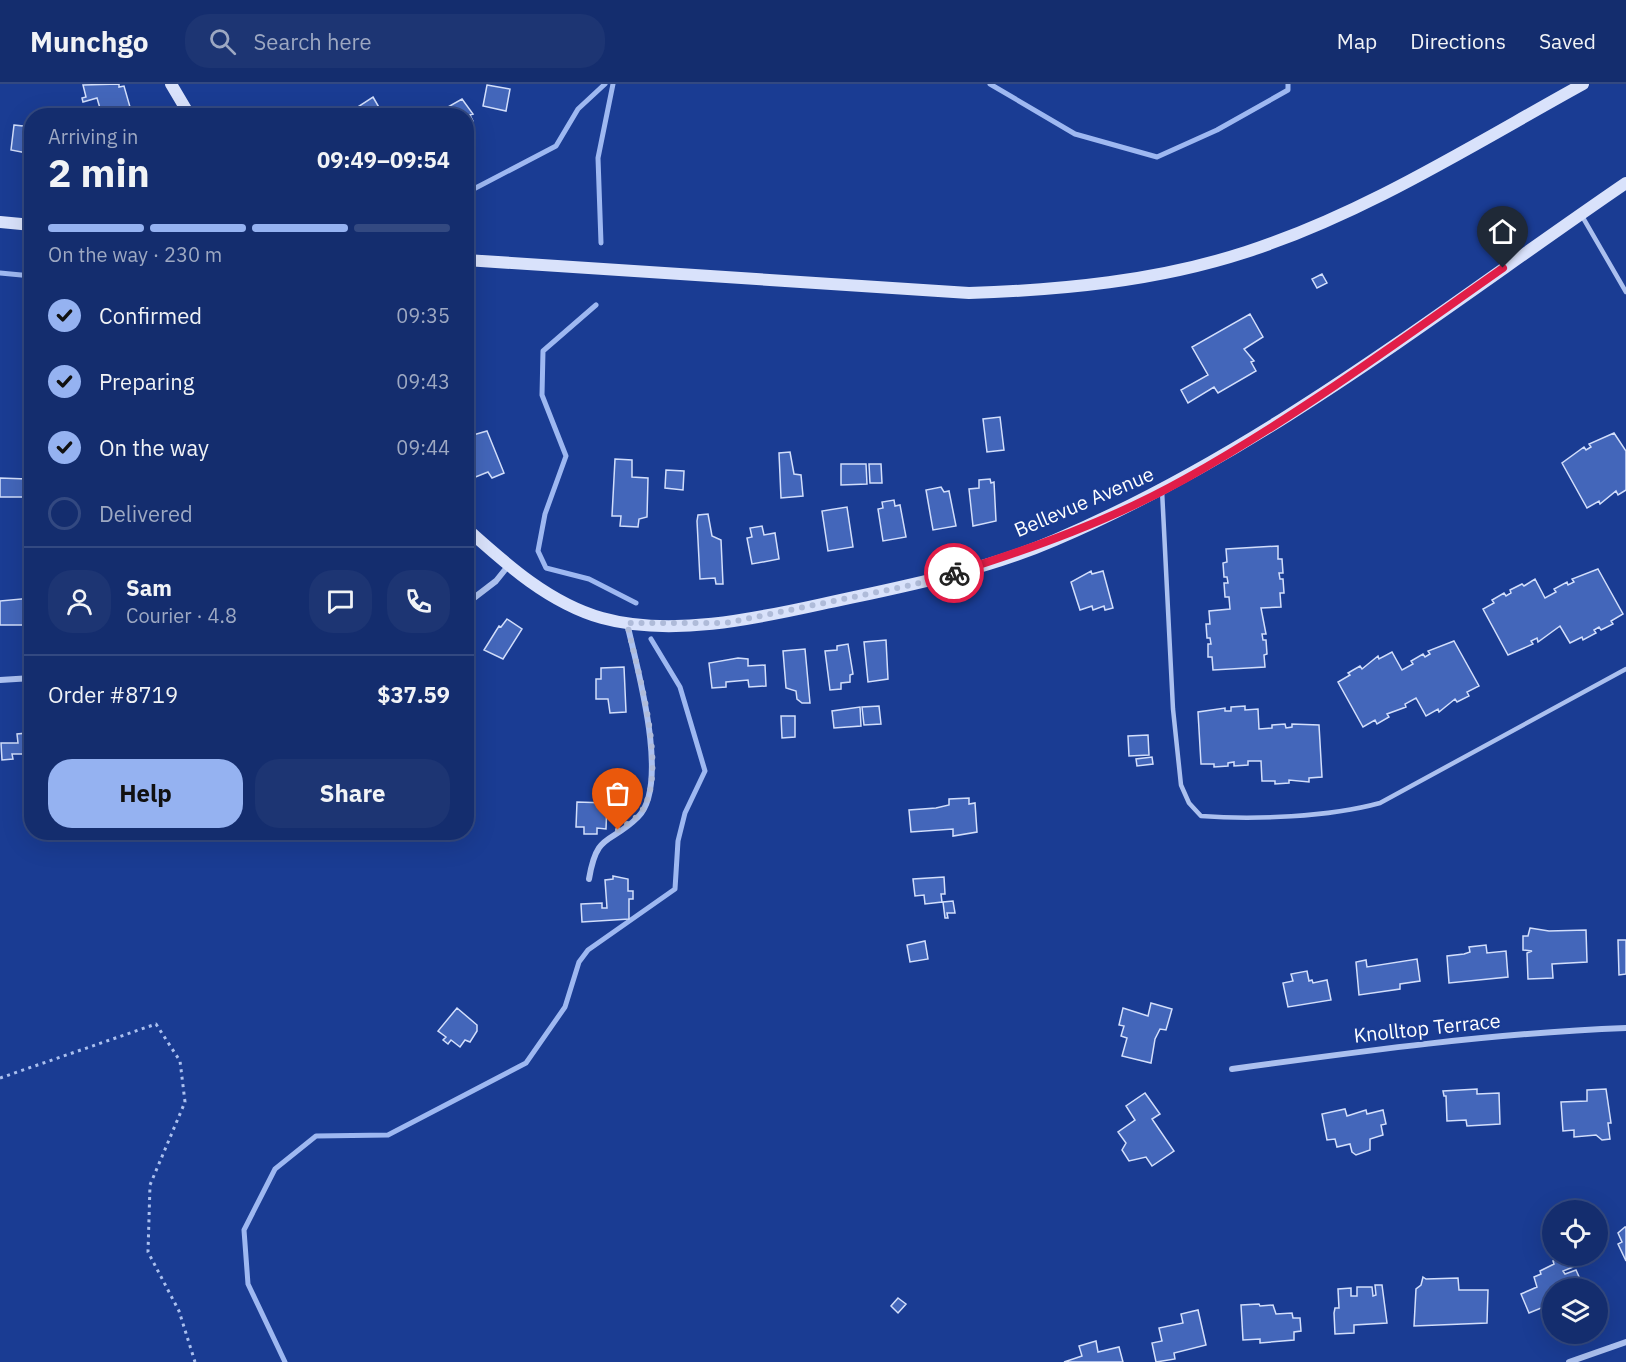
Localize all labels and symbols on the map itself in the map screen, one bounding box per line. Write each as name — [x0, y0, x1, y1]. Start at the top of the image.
pin — [1477, 206, 1528, 268]
street label: Bellevue Avenue — [1010, 460, 1158, 543]
courier — [924, 543, 984, 603]
pin — [592, 768, 643, 830]
street label: Knolltop Terrace — [1352, 1006, 1502, 1049]

